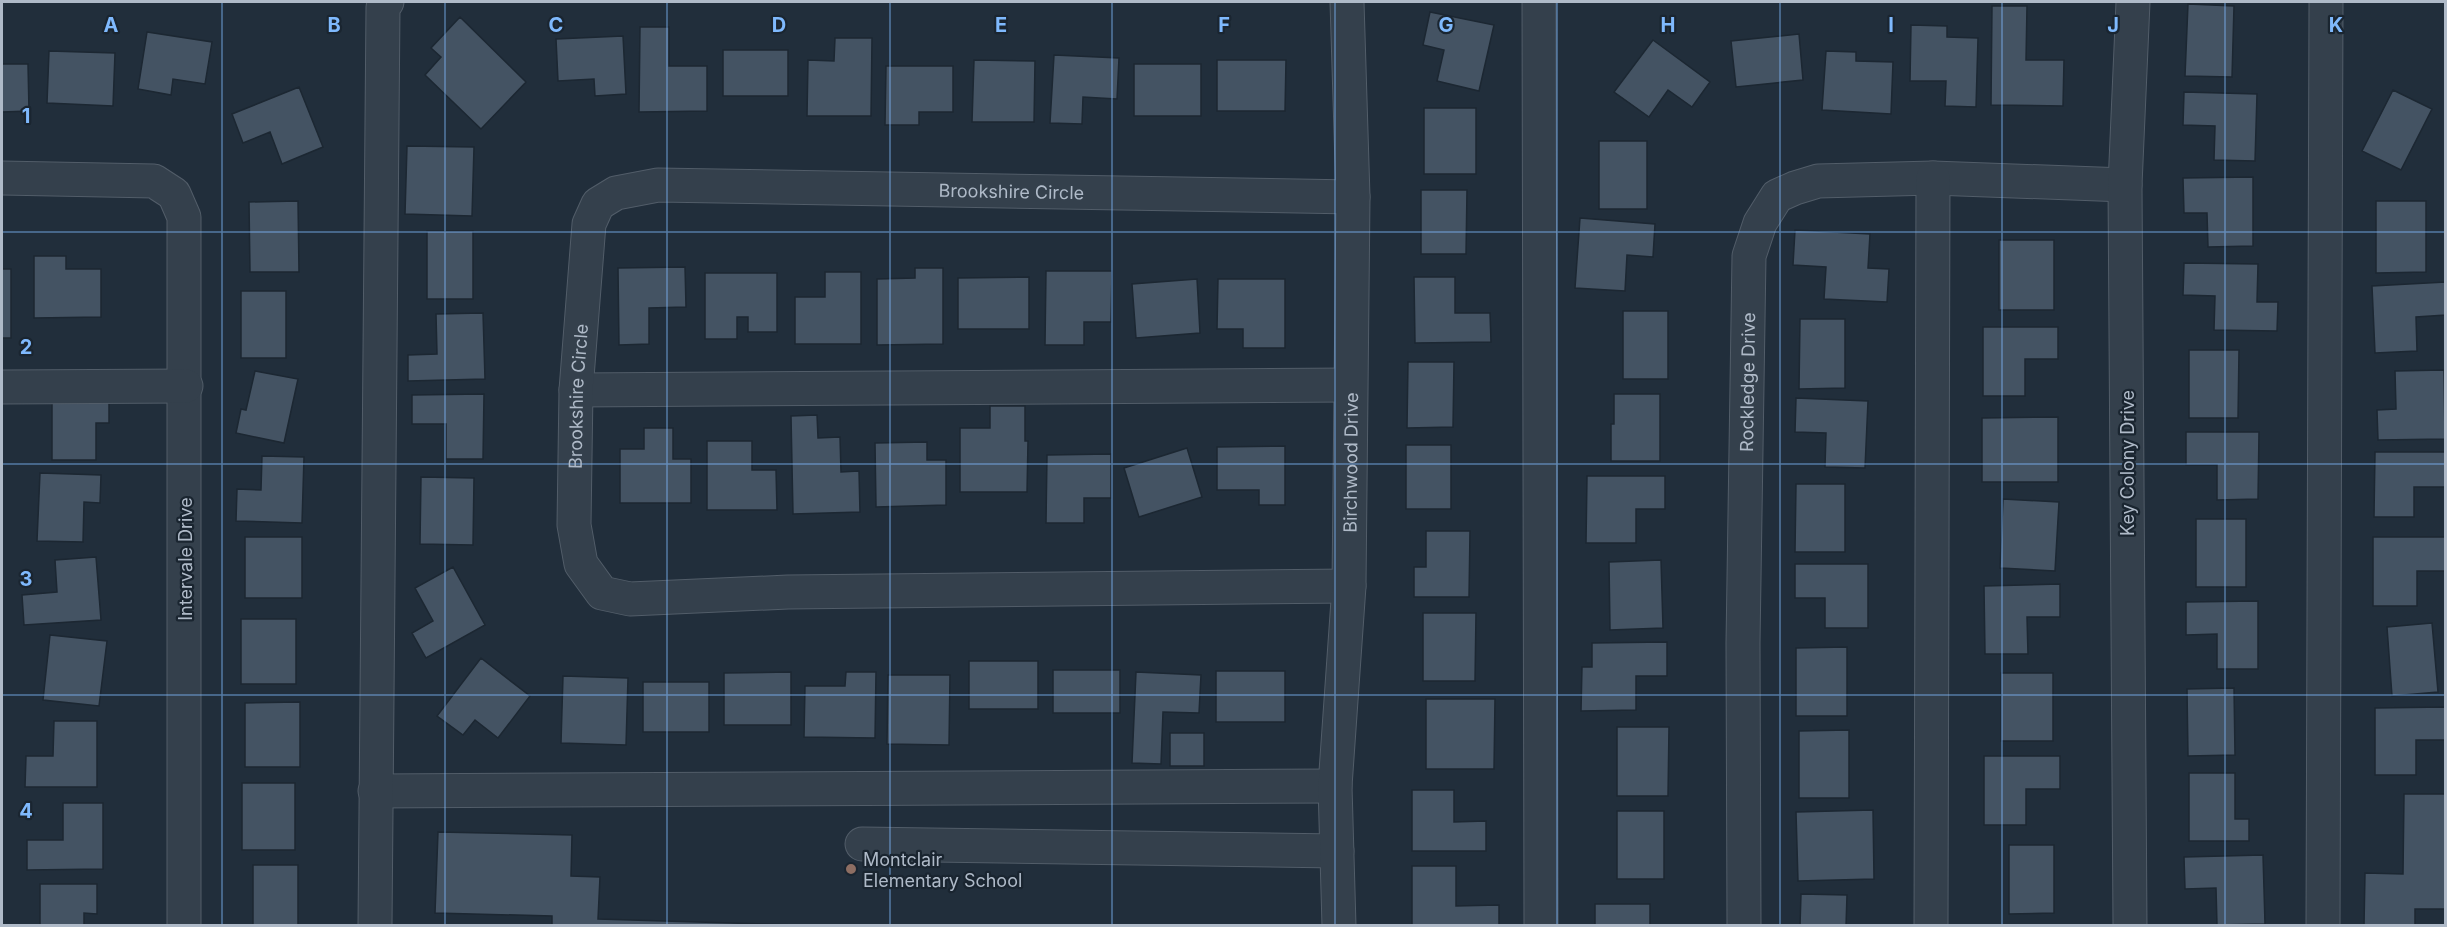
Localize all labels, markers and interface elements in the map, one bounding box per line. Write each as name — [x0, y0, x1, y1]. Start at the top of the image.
text: A — [104, 13, 119, 37]
text: B — [327, 13, 341, 37]
text: C — [549, 13, 563, 37]
text: D — [772, 13, 786, 37]
text: E — [995, 13, 1007, 37]
text: F — [1218, 13, 1230, 37]
text: G — [1438, 13, 1454, 37]
text: H — [1661, 13, 1675, 37]
text: I — [1888, 13, 1894, 37]
text: J — [2107, 13, 2119, 37]
text: K — [2329, 13, 2343, 37]
text: 1 — [22, 104, 30, 128]
street label: Brookshire Circle — [938, 179, 1084, 203]
street label: Rockledge Drive — [1735, 312, 1759, 452]
street label: Brookshire Circle — [564, 323, 592, 469]
text: 2 — [20, 335, 32, 359]
street label: Key Colony Drive — [2117, 390, 2138, 536]
street label: Birchwood Drive — [1339, 392, 1361, 533]
street label: Intervale Drive — [175, 497, 196, 621]
text: 3 — [20, 567, 32, 591]
text: 4 — [19, 799, 33, 823]
place label: Montclair Elementary School — [863, 849, 1022, 891]
marker: Montclair Elementary School — [844, 862, 858, 876]

